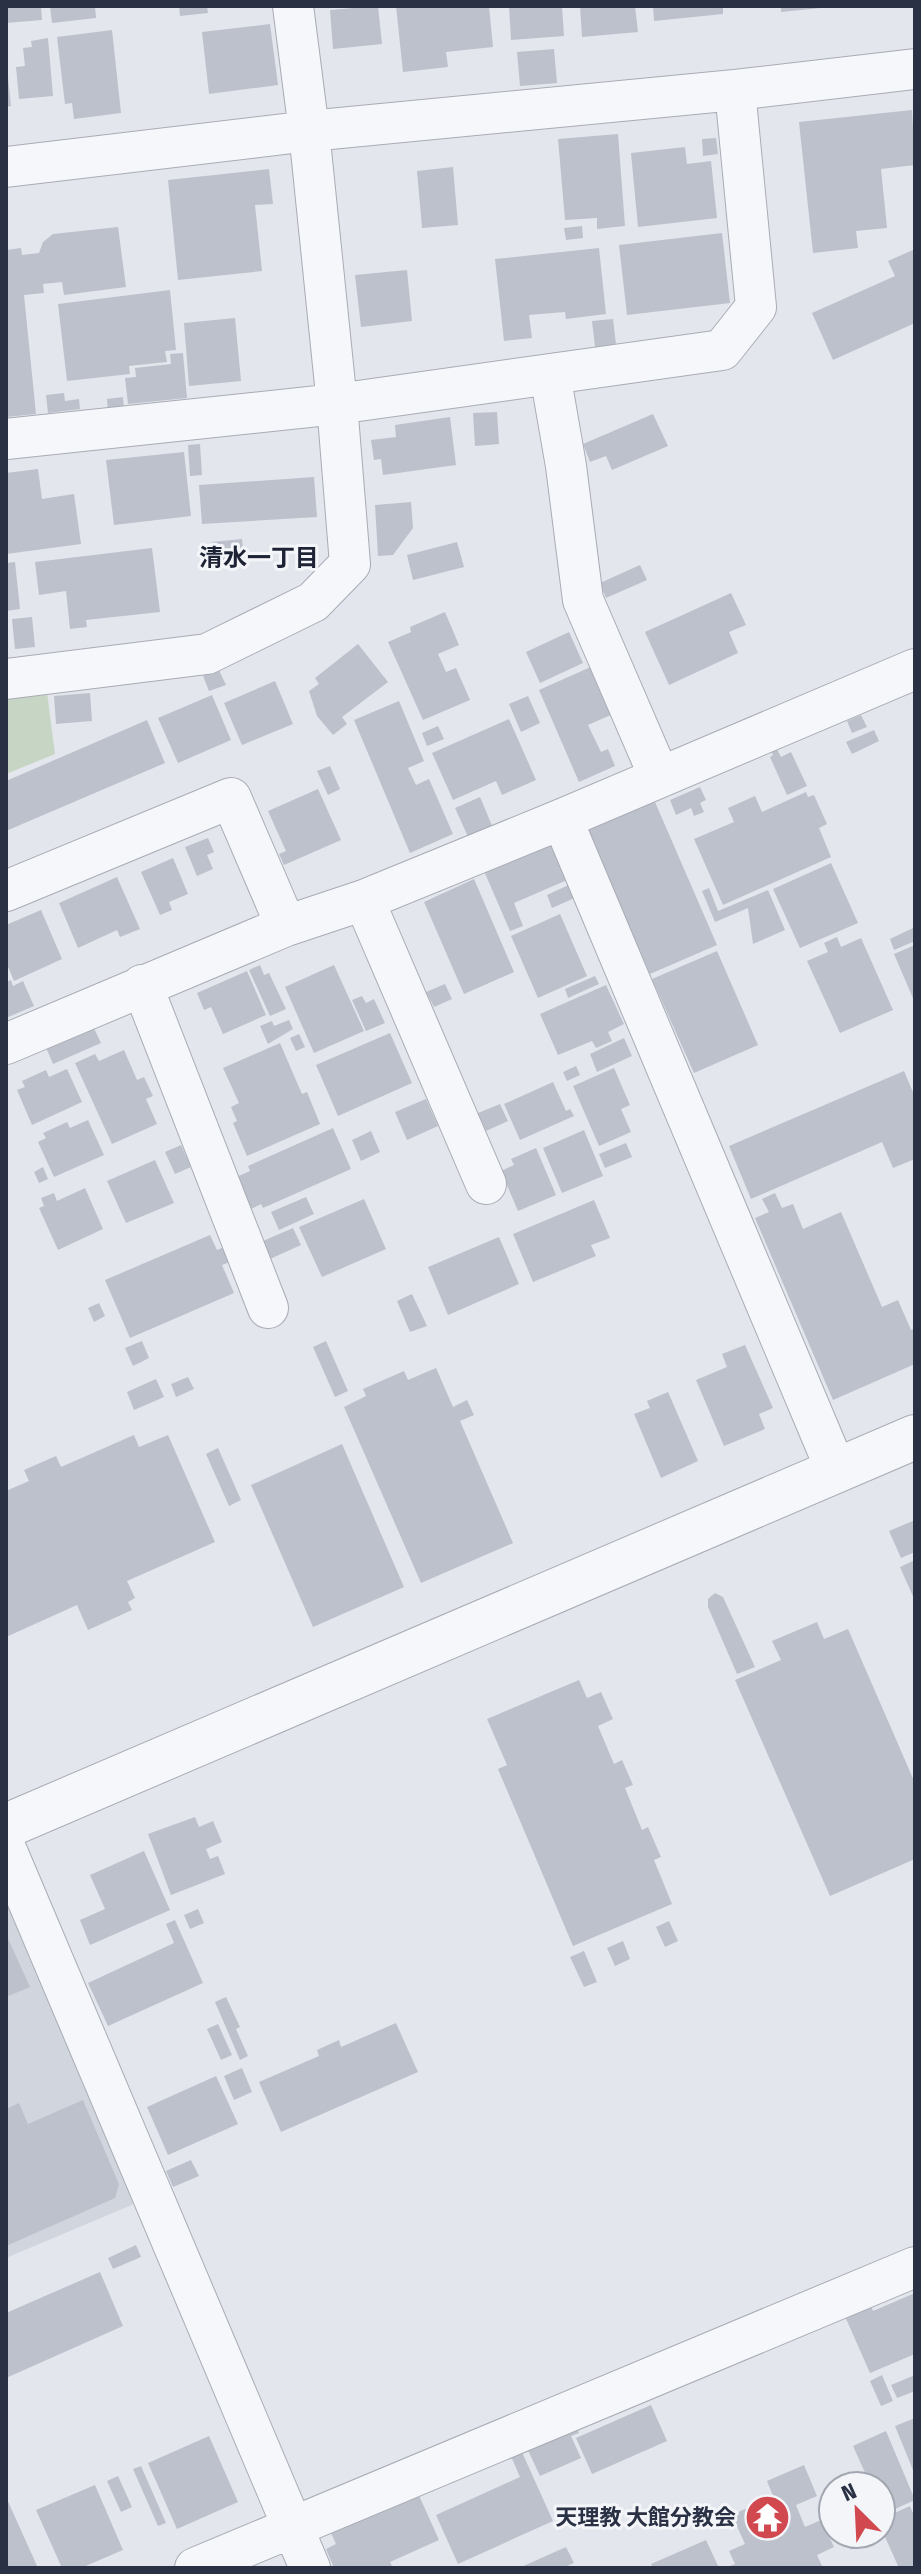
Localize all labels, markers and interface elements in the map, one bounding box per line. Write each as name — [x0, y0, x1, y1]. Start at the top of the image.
district label: 清水一丁目 — [199, 544, 319, 572]
north arrow — [817, 2470, 897, 2550]
text: N — [838, 2477, 861, 2507]
temple icon: 天理教 大館分教会 — [743, 2493, 791, 2541]
place label: 天理教 大館分教会 — [555, 2504, 736, 2531]

